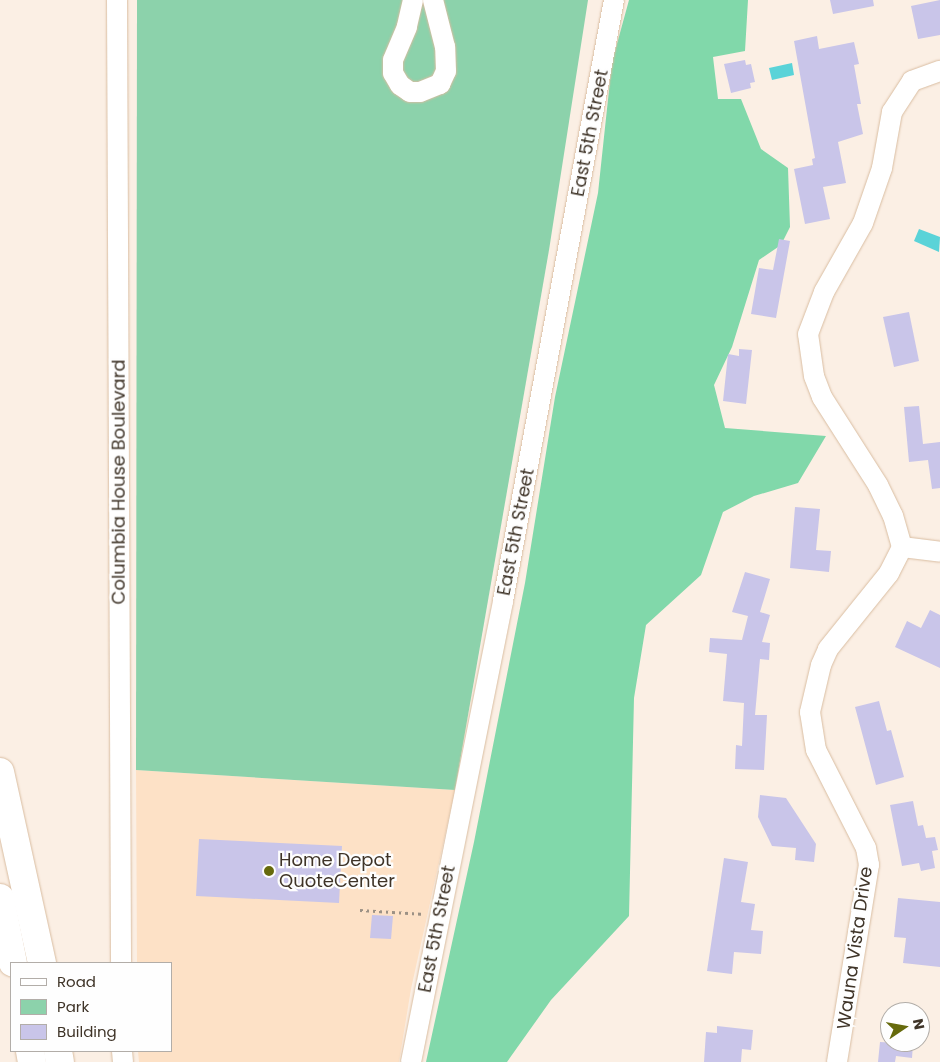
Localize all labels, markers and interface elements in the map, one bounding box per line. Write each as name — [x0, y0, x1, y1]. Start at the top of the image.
street label: East 5th Street — [567, 68, 613, 198]
street label: Columbia House Boulevard — [108, 359, 130, 605]
street label: East 5th Street — [493, 467, 539, 597]
place label: Home Depot QuoteCenter — [279, 850, 395, 892]
street label: East 5th Street — [414, 864, 460, 994]
marker: Home Depot QuoteCenter — [263, 865, 275, 877]
street label: Wauna Vista Drive — [833, 865, 877, 1031]
legend — [10, 962, 172, 1052]
text: Road — [57, 971, 96, 992]
text: Park — [57, 996, 89, 1017]
north arrow — [880, 1002, 930, 1052]
text: N — [908, 1017, 930, 1031]
text: Building — [57, 1021, 117, 1042]

